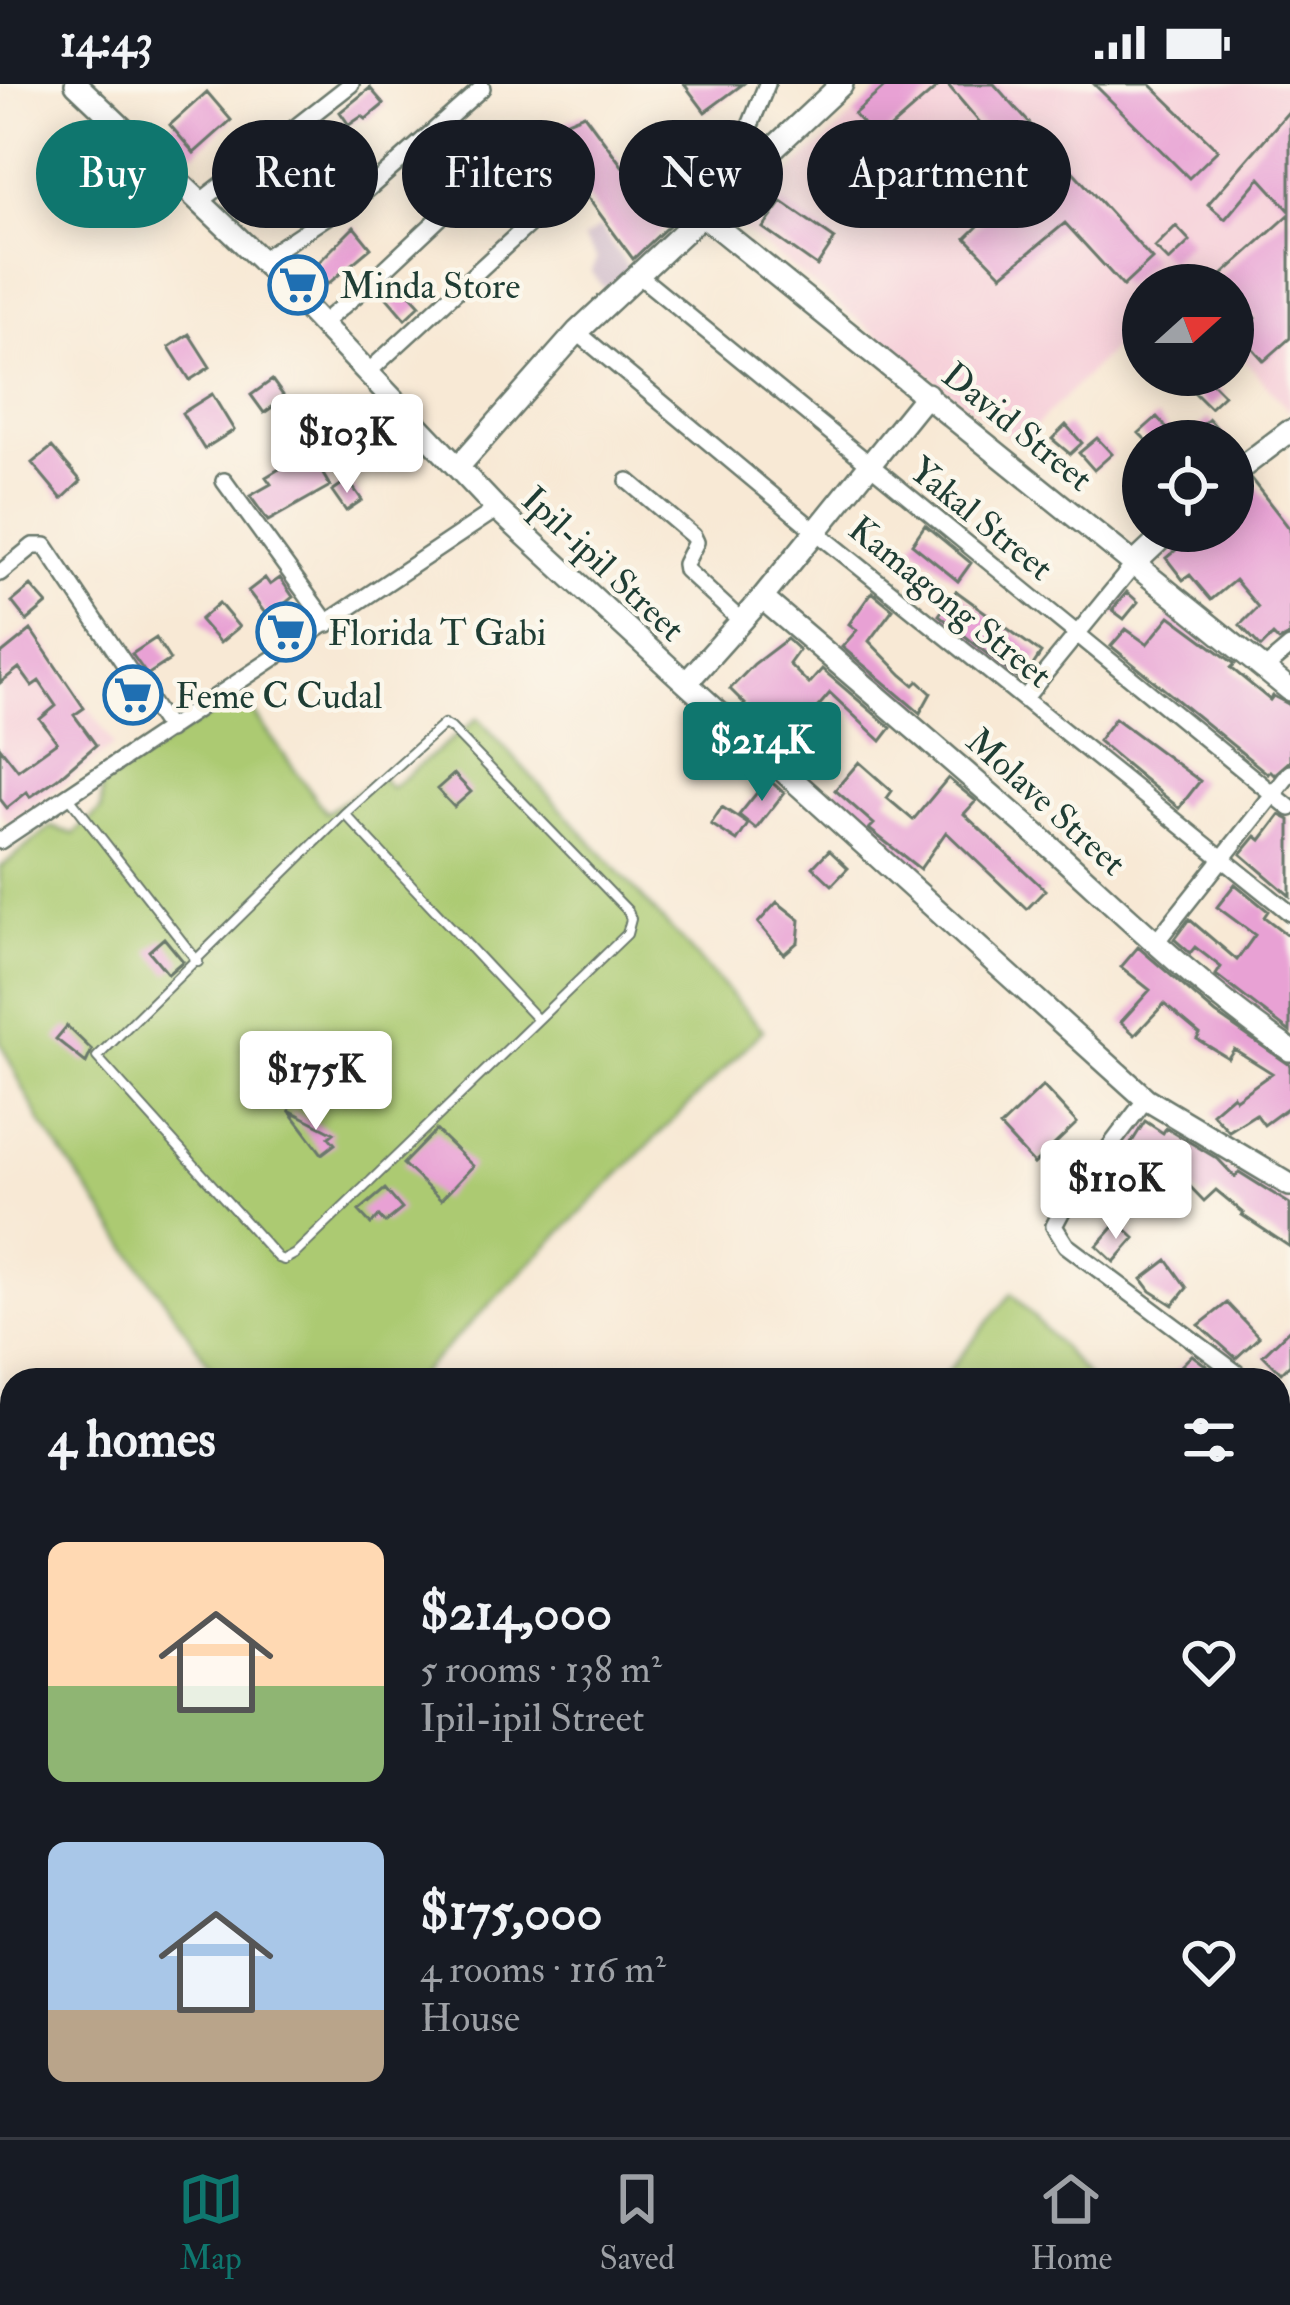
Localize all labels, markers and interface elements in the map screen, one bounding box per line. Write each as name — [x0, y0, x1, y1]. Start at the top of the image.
text: 14:43 — [60, 14, 153, 70]
chip: Buy — [36, 120, 188, 228]
chip: Rent — [212, 120, 378, 228]
chip: Filters — [402, 120, 595, 228]
chip: New — [619, 120, 783, 228]
chip: Apartment — [807, 120, 1071, 228]
supermarket icon: Minda Store — [267, 254, 329, 316]
place label: Minda Store — [340, 264, 520, 309]
north arrow — [1122, 264, 1254, 396]
map controls — [1122, 264, 1254, 552]
street label: David Street — [933, 353, 1101, 501]
pin: $103K — [263, 394, 431, 496]
text: $103K — [298, 408, 396, 457]
button: locate — [1122, 420, 1254, 552]
street label: Yakal Street — [900, 448, 1062, 591]
street label: Ipil-ipil Street — [512, 477, 694, 651]
street label: Kamagong Street — [839, 507, 1061, 698]
supermarket icon: Florida T Gabi — [255, 601, 317, 663]
place label: Florida T Gabi — [328, 611, 546, 656]
supermarket icon: Feme C Cudal — [102, 664, 164, 726]
place label: Feme C Cudal — [175, 674, 383, 719]
pin: $214K — [678, 702, 846, 804]
text: $214K — [710, 716, 814, 765]
street label: Molave Street — [957, 719, 1135, 886]
pin: $175K — [232, 1031, 400, 1133]
text: $175K — [267, 1045, 365, 1094]
pin: $110K — [1032, 1140, 1200, 1242]
text: $110K — [1068, 1154, 1164, 1203]
icon: filters — [1176, 1407, 1242, 1473]
text: 4 homes — [48, 1408, 216, 1472]
text: $214,000 — [420, 1581, 612, 1645]
icon: home — [144, 1590, 288, 1734]
icon: heart — [1176, 1629, 1242, 1695]
text: 5 rooms · 138 m² — [420, 1645, 662, 1694]
text: Ipil-ipil Street — [420, 1694, 644, 1743]
text: $175,000 — [420, 1881, 603, 1945]
icon: home — [144, 1890, 288, 2034]
icon: heart — [1176, 1929, 1242, 1995]
text: 4 rooms · 116 m² — [420, 1945, 666, 1994]
text: House — [420, 1994, 520, 2043]
tab: Map — [178, 2166, 244, 2279]
tab: Saved — [599, 2166, 675, 2279]
tab: Home — [1030, 2166, 1112, 2279]

